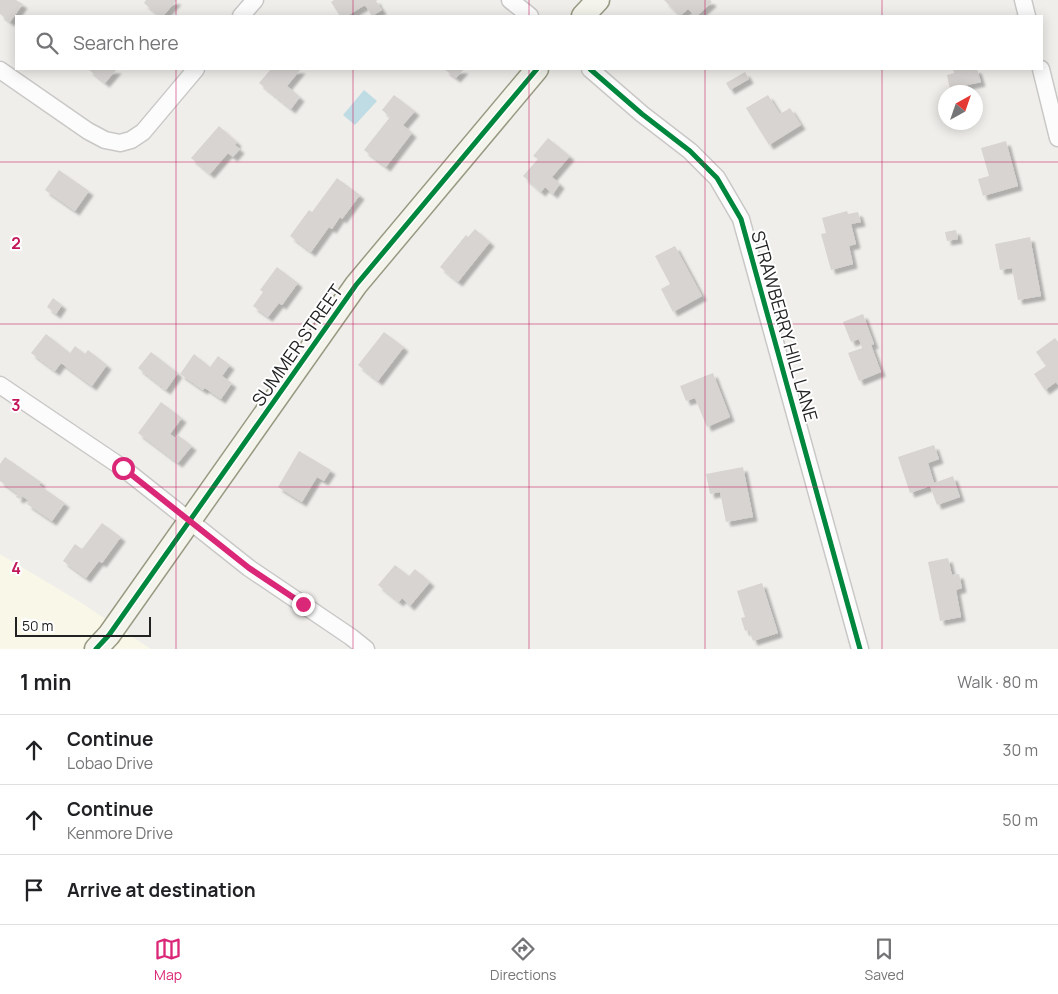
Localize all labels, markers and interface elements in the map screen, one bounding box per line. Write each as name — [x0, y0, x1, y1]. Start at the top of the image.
search box — [15, 15, 1043, 70]
icon: search — [33, 29, 61, 57]
text: Search here — [73, 30, 179, 56]
north arrow — [938, 85, 983, 130]
street label: STRAWBERRY HILL LANE — [746, 228, 824, 424]
text: 2 — [11, 232, 21, 254]
street label: SUMMER STREET — [246, 279, 348, 411]
text: 3 — [11, 394, 21, 416]
route start — [112, 457, 135, 480]
text: 4 — [11, 557, 21, 579]
route end — [292, 593, 315, 616]
scale bar — [15, 614, 151, 637]
text: 50 m — [22, 616, 53, 635]
text: 1 min — [20, 668, 71, 696]
text: Walk · 80 m — [957, 671, 1038, 693]
text: Continue — [67, 726, 153, 752]
icon: ahead — [20, 736, 48, 764]
text: 30 m — [1003, 739, 1038, 761]
text: Lobao Drive — [67, 752, 153, 774]
text: Continue — [67, 796, 153, 822]
icon: ahead — [20, 806, 48, 834]
text: 50 m — [1002, 809, 1038, 831]
text: Kenmore Drive — [67, 822, 173, 844]
icon: arrive — [20, 876, 48, 904]
text: Arrive at destination — [67, 877, 256, 903]
tab: Map — [154, 935, 182, 984]
tab: Directions — [490, 935, 556, 984]
tab: Saved — [865, 935, 904, 984]

